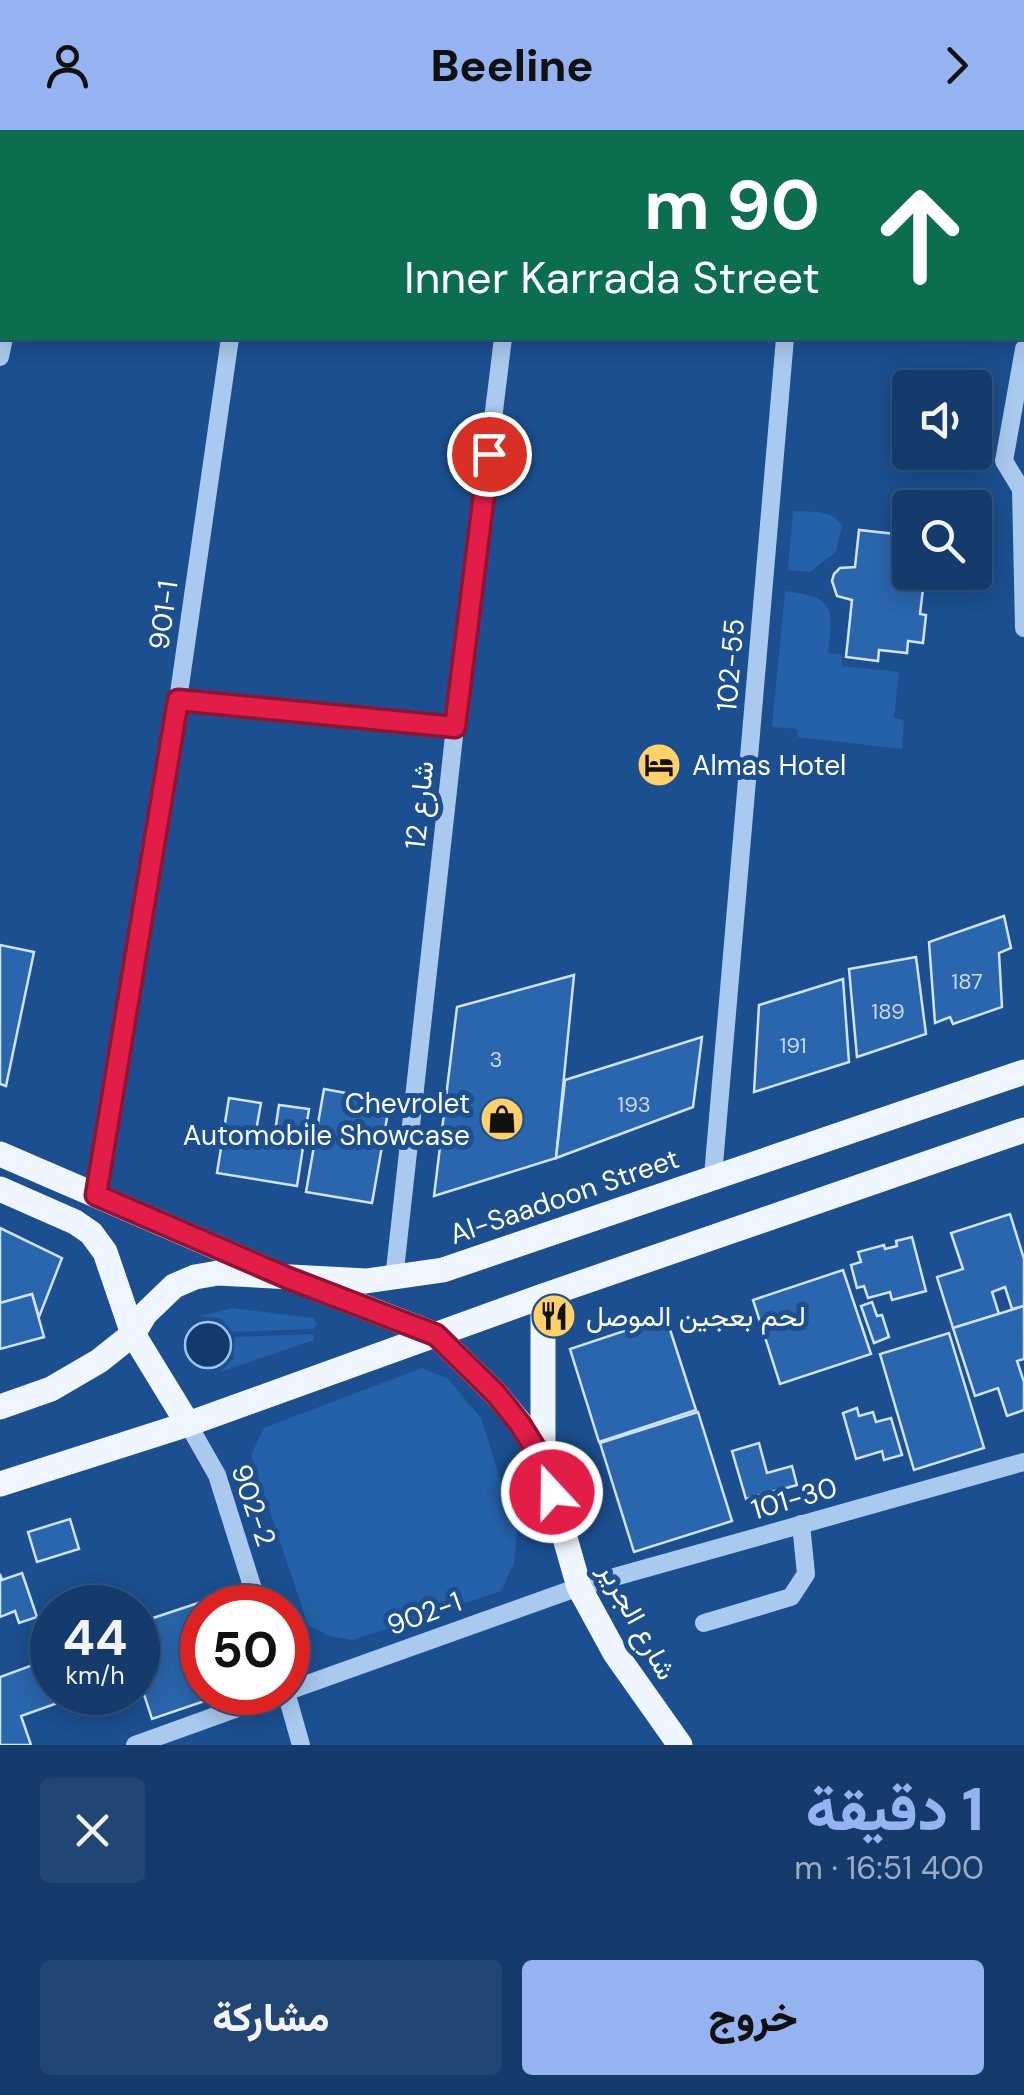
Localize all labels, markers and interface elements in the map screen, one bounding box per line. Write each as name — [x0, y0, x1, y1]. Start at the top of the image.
text: Beeline — [430, 36, 594, 95]
icon: person — [40, 38, 95, 93]
icon: forward — [929, 38, 984, 93]
text: 90 m — [644, 160, 820, 251]
icon: ahead — [855, 170, 985, 300]
text: Inner Karrada Street — [404, 248, 820, 307]
map controls — [892, 370, 992, 590]
button: sound — [892, 370, 992, 470]
pin — [447, 412, 532, 497]
icon: arrive — [462, 427, 517, 482]
button: search — [892, 490, 992, 590]
street label: 901-1 — [140, 578, 187, 652]
street label: 102-55 — [708, 617, 753, 713]
hotel icon: Almas Hotel — [636, 742, 682, 788]
place label: Almas Hotel — [692, 747, 846, 784]
street label: شارع 12 — [396, 759, 443, 851]
house number: 187 — [951, 967, 983, 996]
house number: 189 — [871, 997, 905, 1026]
house number: 191 — [779, 1031, 807, 1060]
house number: 3 — [489, 1045, 503, 1074]
place label: Chevrolet Automobile Showcase — [183, 1085, 470, 1154]
house number: 193 — [617, 1090, 651, 1119]
shop icon: Chevrolet Automobile Showcase — [479, 1096, 525, 1142]
street label: Al-Saadoon Street — [445, 1140, 684, 1253]
restaurant icon: لحم بعجين الموصل — [531, 1293, 577, 1339]
place label: لحم بعجين الموصل — [586, 1298, 806, 1335]
position arrow — [500, 1440, 604, 1544]
street label: 902-2 — [222, 1459, 285, 1551]
street label: 101-30 — [747, 1469, 841, 1528]
street label: شارع الجرير — [590, 1555, 685, 1687]
street label: 902-1 — [382, 1583, 466, 1644]
speed limit sign: 50 — [180, 1585, 310, 1715]
text: 44 — [63, 1605, 128, 1671]
text: km/h — [65, 1659, 125, 1692]
text: 1 دقيقة — [806, 1770, 984, 1849]
button: close — [40, 1778, 145, 1883]
text: 400 m · 16:51 — [794, 1847, 984, 1889]
button: مشاركة — [40, 1960, 502, 2075]
button: خروج — [522, 1960, 984, 2075]

